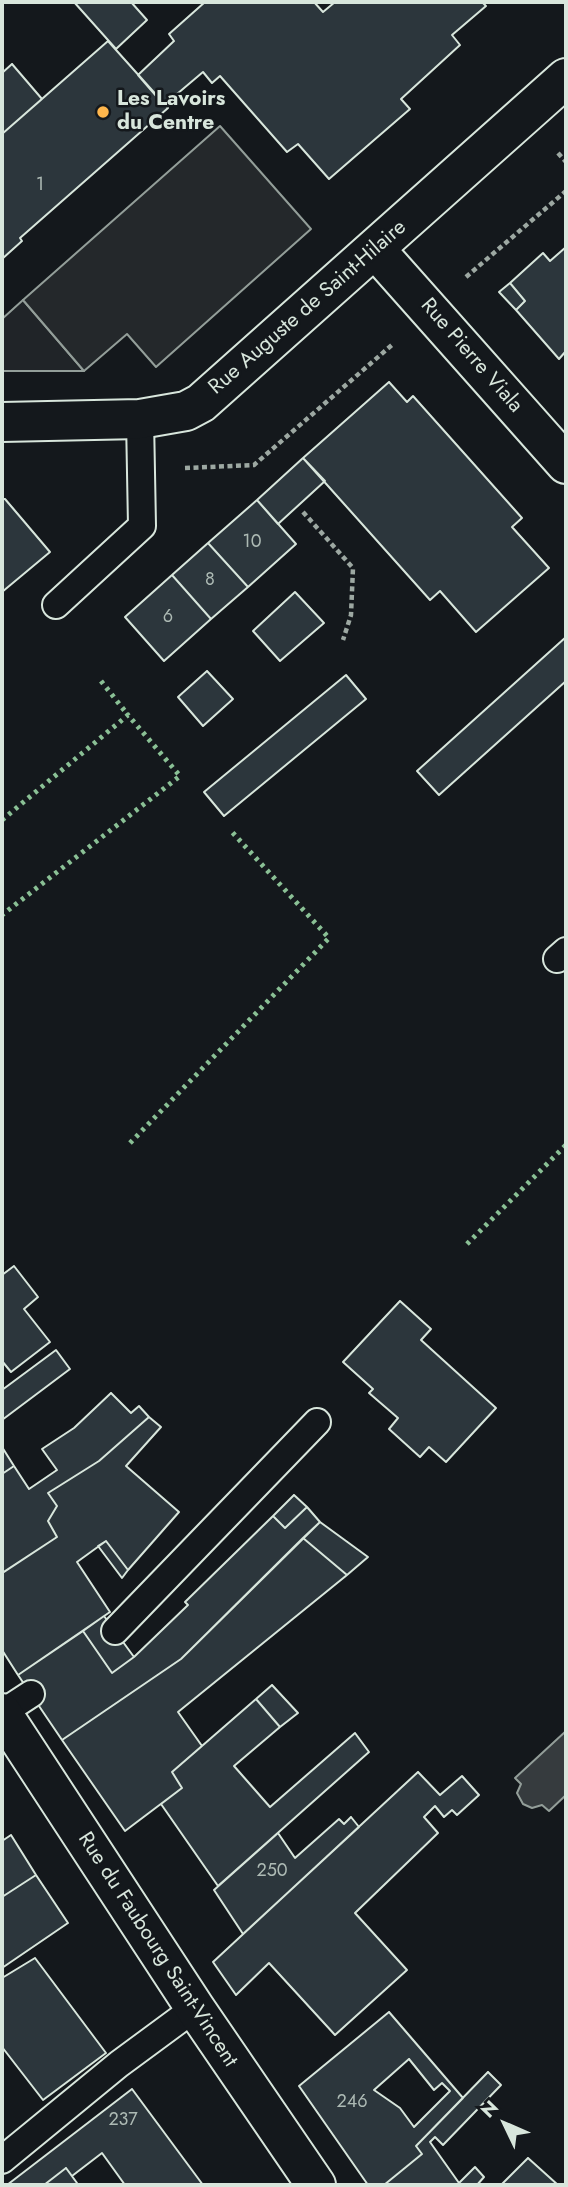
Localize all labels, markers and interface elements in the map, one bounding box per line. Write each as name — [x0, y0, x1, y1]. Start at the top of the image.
place label: Les Lavoirs du Centre — [117, 87, 225, 137]
marker: Les Lavoirs du Centre — [95, 104, 111, 120]
house number: 1 — [36, 175, 44, 197]
street label: Rue Auguste de Saint-Hilaire — [204, 215, 412, 401]
street label: Rue Pierre Viala — [415, 294, 527, 418]
house number: 10 — [243, 532, 261, 554]
house number: 8 — [205, 570, 215, 592]
house number: 6 — [163, 607, 173, 629]
street label: Rue du Faubourg Saint-Vincent — [72, 1828, 242, 2072]
house number: 250 — [256, 1861, 288, 1883]
north arrow — [470, 2089, 540, 2159]
house number: 246 — [336, 2092, 368, 2114]
text: N — [475, 2094, 504, 2124]
house number: 237 — [108, 2110, 138, 2132]

